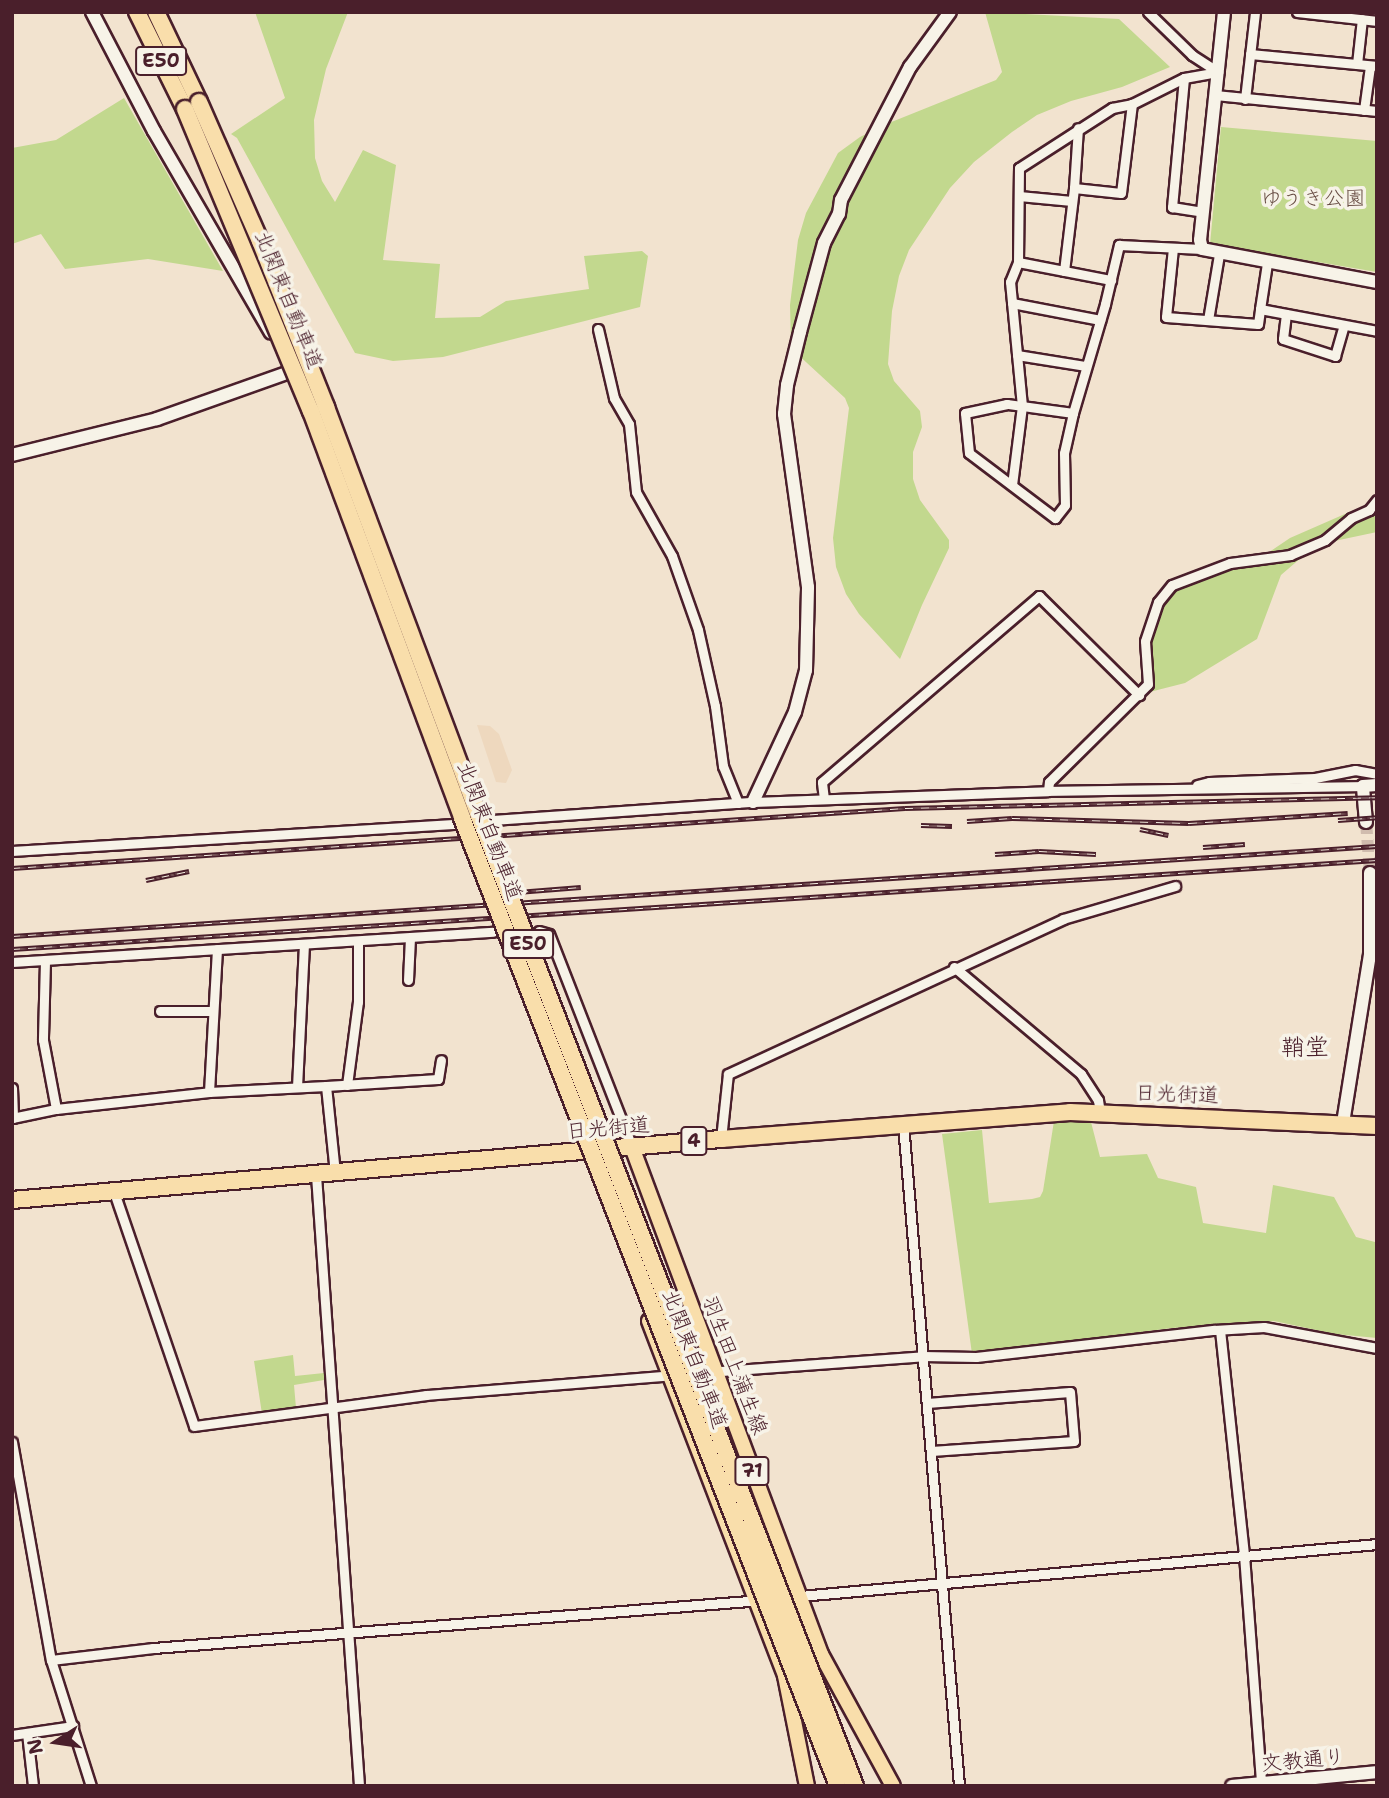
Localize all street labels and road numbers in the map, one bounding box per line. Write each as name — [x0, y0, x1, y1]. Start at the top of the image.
road number: E50 — [135, 45, 187, 76]
street label: 北関東自動車道 — [250, 227, 328, 373]
street label: 北関東自動車道 — [452, 758, 528, 904]
road number: E50 — [502, 928, 554, 960]
street label: 日光街道 — [1135, 1080, 1219, 1108]
street label: 日光街道 — [565, 1112, 651, 1144]
road number: 4 — [680, 1126, 708, 1156]
street label: 北関東自動車道 — [657, 1286, 733, 1432]
street label: 羽生田上蒲生線 — [697, 1292, 773, 1438]
road number: 71 — [733, 1456, 771, 1486]
street label: 文教通り — [1260, 1744, 1346, 1776]

